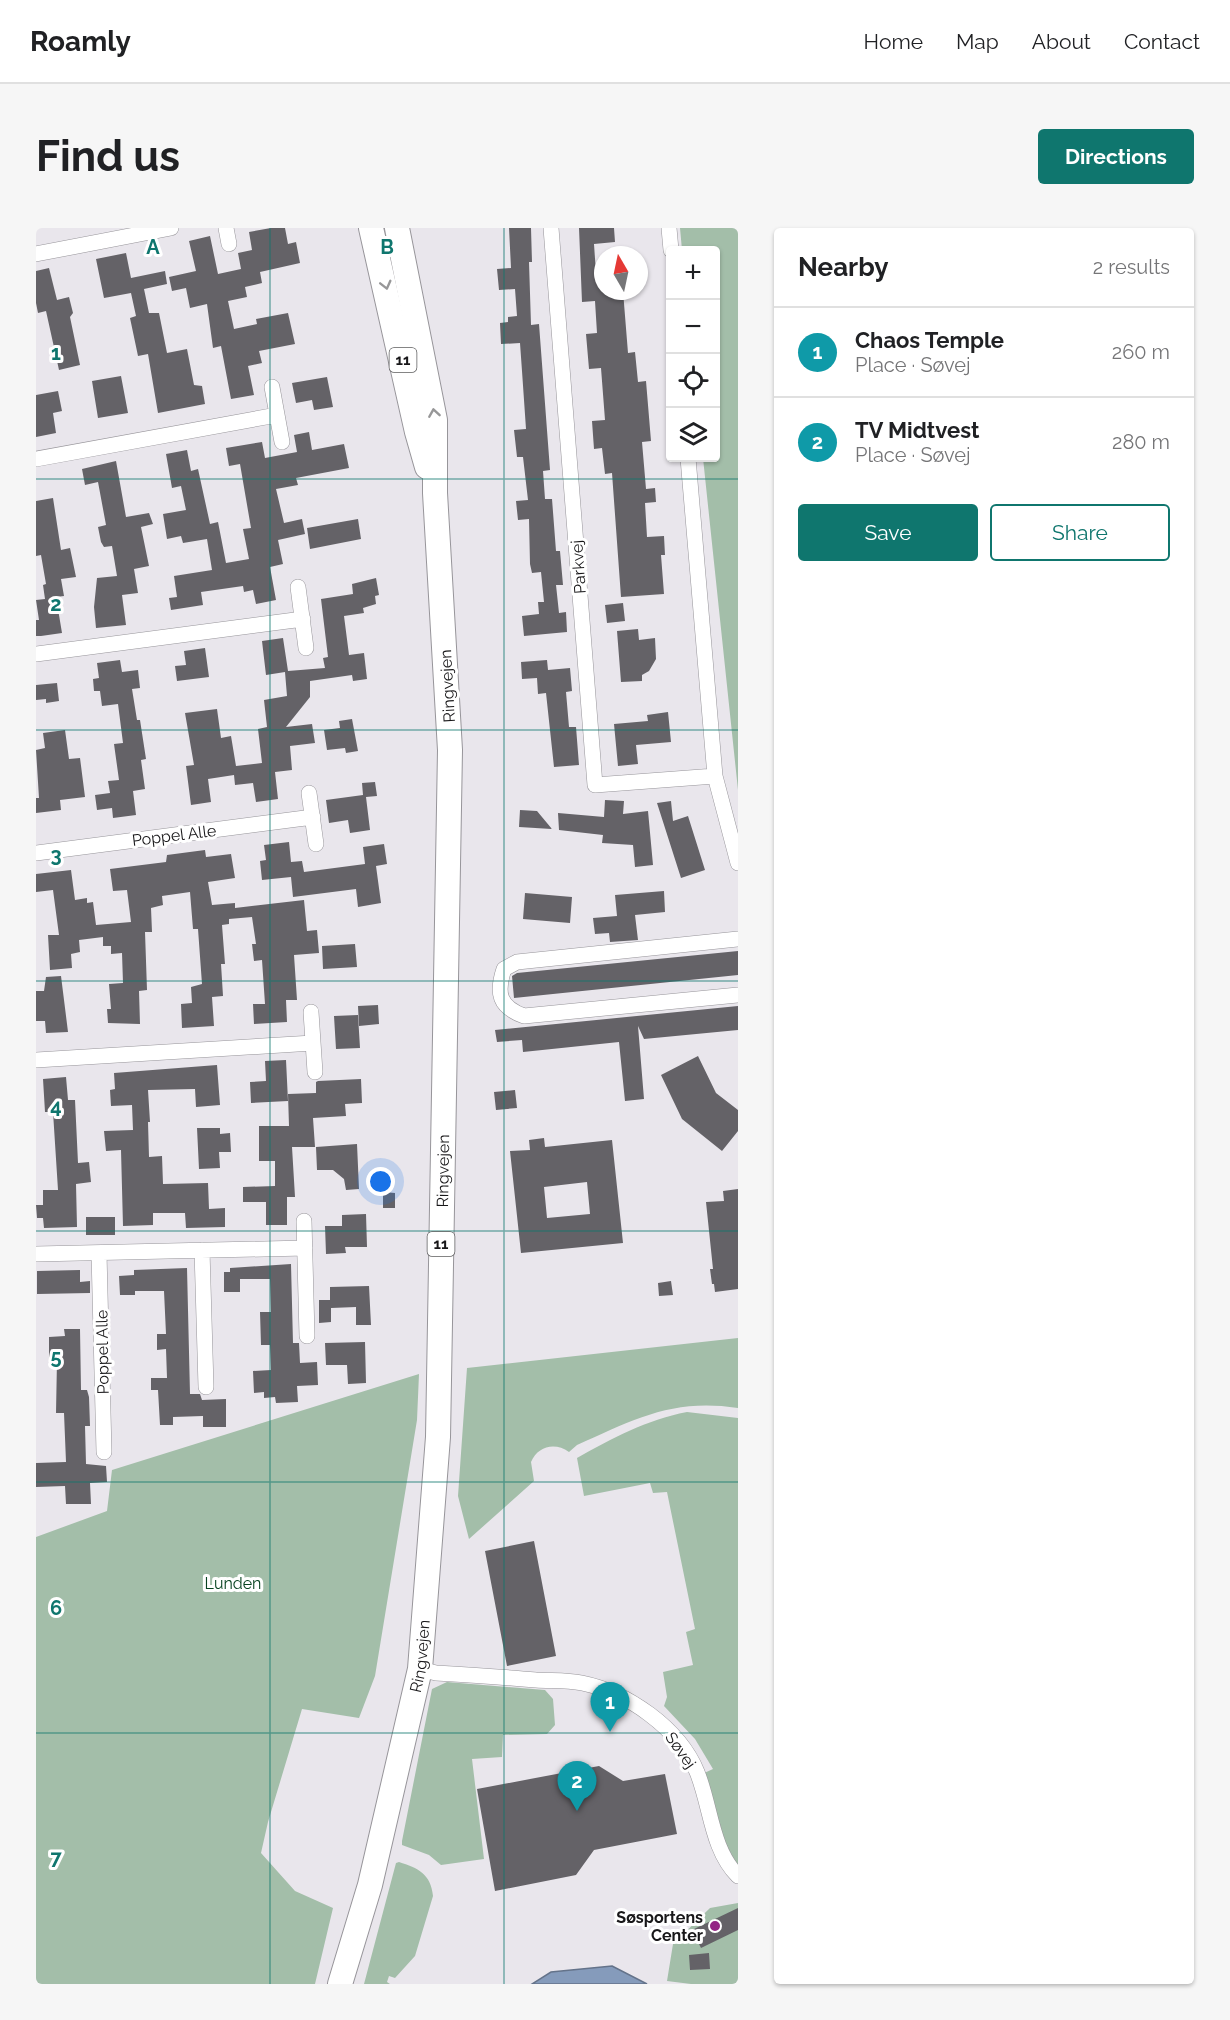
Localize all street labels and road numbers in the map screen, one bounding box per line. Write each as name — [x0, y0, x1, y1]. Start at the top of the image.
road number: 11 — [390, 348, 416, 372]
street label: Parkvej — [567, 539, 590, 595]
street label: Ringvejen — [436, 649, 459, 723]
street label: Poppel Alle — [131, 821, 217, 850]
street label: Ringvejen — [433, 1134, 453, 1208]
road number: 11 — [428, 1232, 454, 1256]
street label: Poppel Alle — [92, 1309, 113, 1395]
street label: Ringvejen — [406, 1619, 434, 1694]
street label: Søvej — [661, 1728, 700, 1772]

